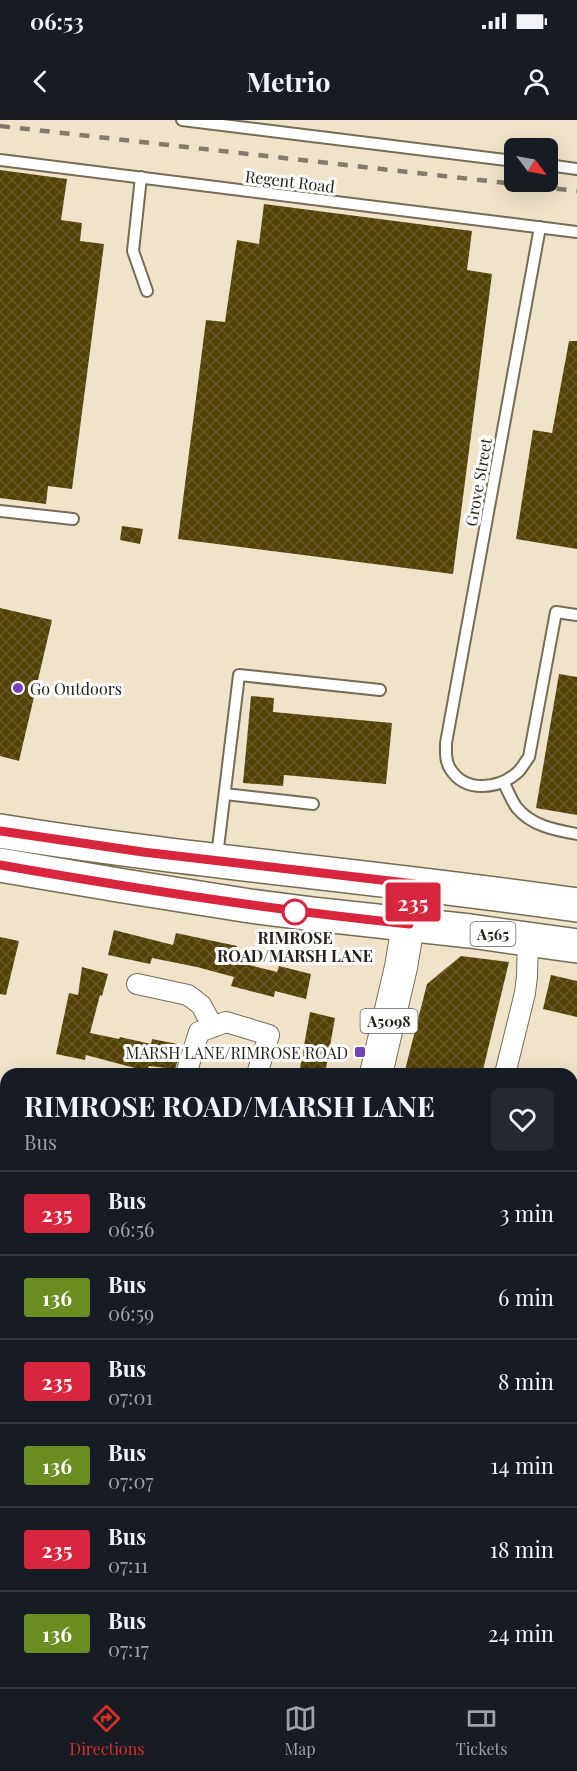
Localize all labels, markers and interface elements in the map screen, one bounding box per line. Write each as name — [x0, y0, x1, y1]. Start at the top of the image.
text: 06:53 — [30, 6, 84, 36]
text: Metrio — [247, 63, 331, 99]
icon: back — [24, 65, 57, 98]
icon: person — [520, 65, 553, 98]
north arrow — [504, 138, 558, 192]
map controls — [504, 138, 558, 192]
street label: Regent Road — [244, 165, 336, 197]
street label: Grove Street — [460, 436, 496, 528]
place label: Go Outdoors — [30, 678, 122, 699]
marker: Go Outdoors — [11, 681, 25, 695]
line badge: 235 — [378, 882, 448, 922]
text: 235 — [398, 888, 428, 916]
marker: RIMROSE ROAD/MARSH LANE — [282, 899, 308, 925]
road number: A565 — [470, 922, 516, 946]
place label: RIMROSE ROAD/MARSH LANE — [217, 927, 373, 966]
road number: A5098 — [360, 1009, 418, 1033]
place label: MARSH LANE/RIMROSE ROAD — [125, 1042, 348, 1063]
marker: MARSH LANE/RIMROSE ROAD — [353, 1045, 367, 1059]
text: RIMROSE ROAD/MARSH LANE — [24, 1087, 435, 1124]
button: heart — [491, 1088, 554, 1151]
text: Bus — [24, 1128, 57, 1155]
text: Bus — [108, 1185, 146, 1215]
text: 3 min — [499, 1198, 554, 1228]
text: 235 — [42, 1199, 72, 1227]
text: 06:56 — [108, 1215, 154, 1242]
text: Bus — [108, 1269, 146, 1299]
text: 6 min — [498, 1282, 554, 1312]
text: 136 — [42, 1283, 72, 1311]
text: 06:59 — [108, 1299, 154, 1326]
text: Bus — [108, 1353, 146, 1383]
text: 8 min — [498, 1366, 554, 1396]
text: 235 — [42, 1367, 72, 1395]
text: 07:01 — [108, 1383, 153, 1410]
text: Bus — [108, 1437, 146, 1467]
text: 14 min — [490, 1450, 554, 1480]
text: 136 — [42, 1451, 72, 1479]
text: 07:07 — [108, 1467, 154, 1494]
text: Bus — [108, 1521, 146, 1551]
text: 18 min — [490, 1534, 554, 1564]
text: 235 — [42, 1535, 72, 1563]
text: 07:11 — [108, 1551, 148, 1578]
text: Bus — [108, 1605, 146, 1635]
text: 24 min — [488, 1618, 554, 1648]
text: 136 — [42, 1619, 72, 1647]
text: 07:17 — [108, 1635, 149, 1662]
tab: Directions — [70, 1702, 144, 1759]
tab: Map — [284, 1702, 317, 1759]
tab: Tickets — [456, 1702, 507, 1759]

